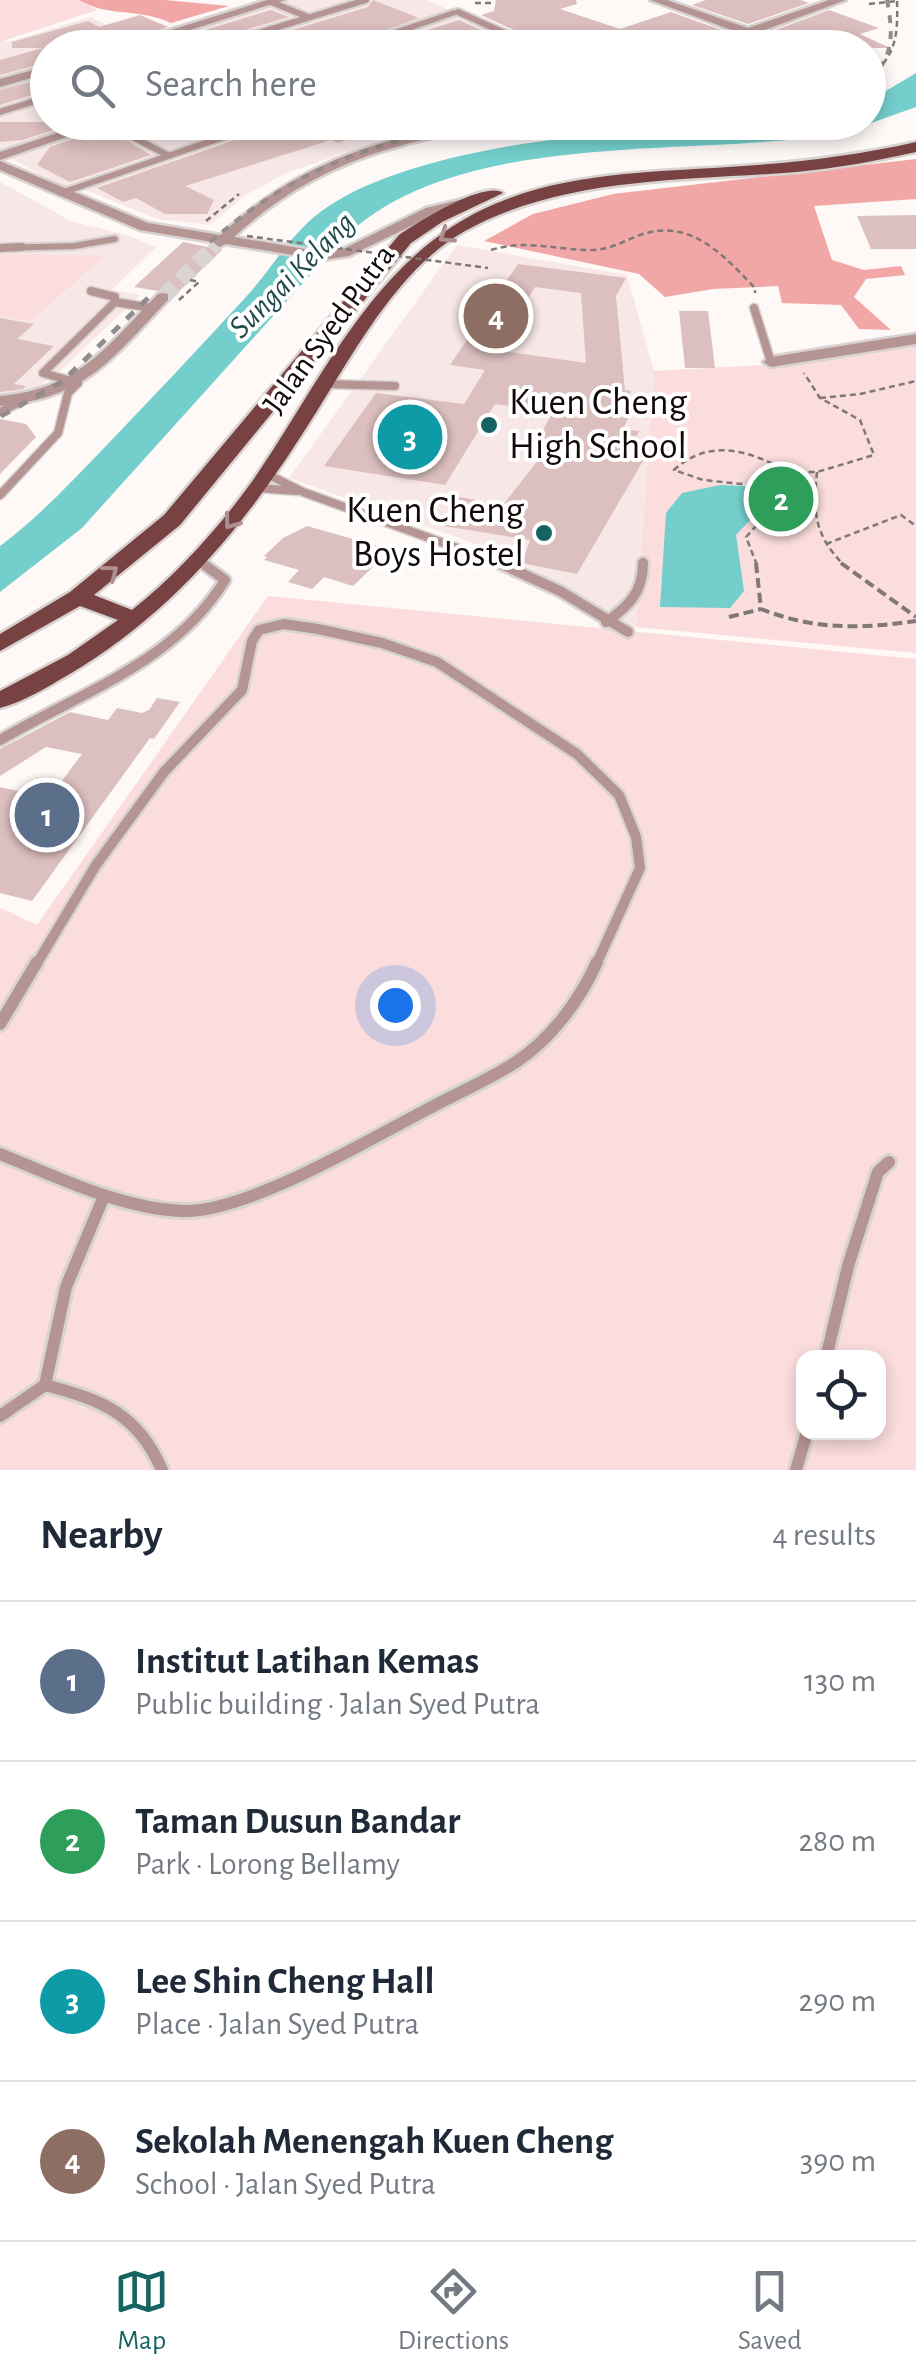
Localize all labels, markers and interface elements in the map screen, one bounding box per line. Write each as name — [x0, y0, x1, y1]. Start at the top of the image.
search box — [30, 30, 886, 140]
icon: search — [65, 58, 120, 113]
text: Search here — [145, 66, 317, 104]
water label: Sungai Kelang — [223, 206, 361, 344]
one-way arrow — [439, 224, 458, 242]
street label: Jalan Syed Putra — [257, 239, 401, 419]
pin: 4 — [464, 278, 528, 354]
place label: Kuen Cheng High School — [509, 384, 688, 466]
pin: 3 — [378, 400, 442, 474]
marker: Kuen Cheng High School — [478, 414, 500, 436]
pin: 2 — [748, 462, 814, 536]
place label: Kuen Cheng Boys Hostel — [346, 492, 524, 574]
one-way arrow — [226, 511, 243, 529]
marker: Kuen Cheng Boys Hostel — [533, 522, 555, 544]
one-way arrow — [100, 567, 118, 584]
pin: 1 — [15, 778, 80, 852]
your location — [370, 980, 421, 1031]
map controls — [796, 1350, 886, 1440]
button: locate — [796, 1350, 886, 1440]
text: Nearby — [40, 1514, 163, 1556]
text: 4 results — [772, 1519, 876, 1551]
text: Institut Latihan Kemas — [135, 1643, 479, 1681]
text: 1 — [67, 1665, 78, 1697]
text: 130 m — [804, 1665, 876, 1697]
text: Public building · Jalan Syed Putra — [135, 1688, 540, 1720]
text: Taman Dusun Bandar — [135, 1803, 461, 1841]
text: 2 — [65, 1825, 80, 1857]
text: 280 m — [798, 1825, 876, 1857]
text: Park · Lorong Bellamy — [135, 1848, 400, 1880]
text: Lee Shin Cheng Hall — [135, 1963, 434, 2001]
text: 3 — [66, 1985, 79, 2017]
text: 290 m — [799, 1985, 876, 2017]
text: Place · Jalan Syed Putra — [135, 2008, 419, 2040]
text: Sekolah Menengah Kuen Cheng — [135, 2123, 613, 2161]
text: 4 — [64, 2145, 81, 2177]
text: 390 m — [800, 2145, 876, 2177]
text: School · Jalan Syed Putra — [135, 2168, 436, 2200]
tab: Map — [114, 2264, 169, 2358]
tab: Directions — [398, 2264, 509, 2358]
tab: Saved — [738, 2264, 802, 2358]

